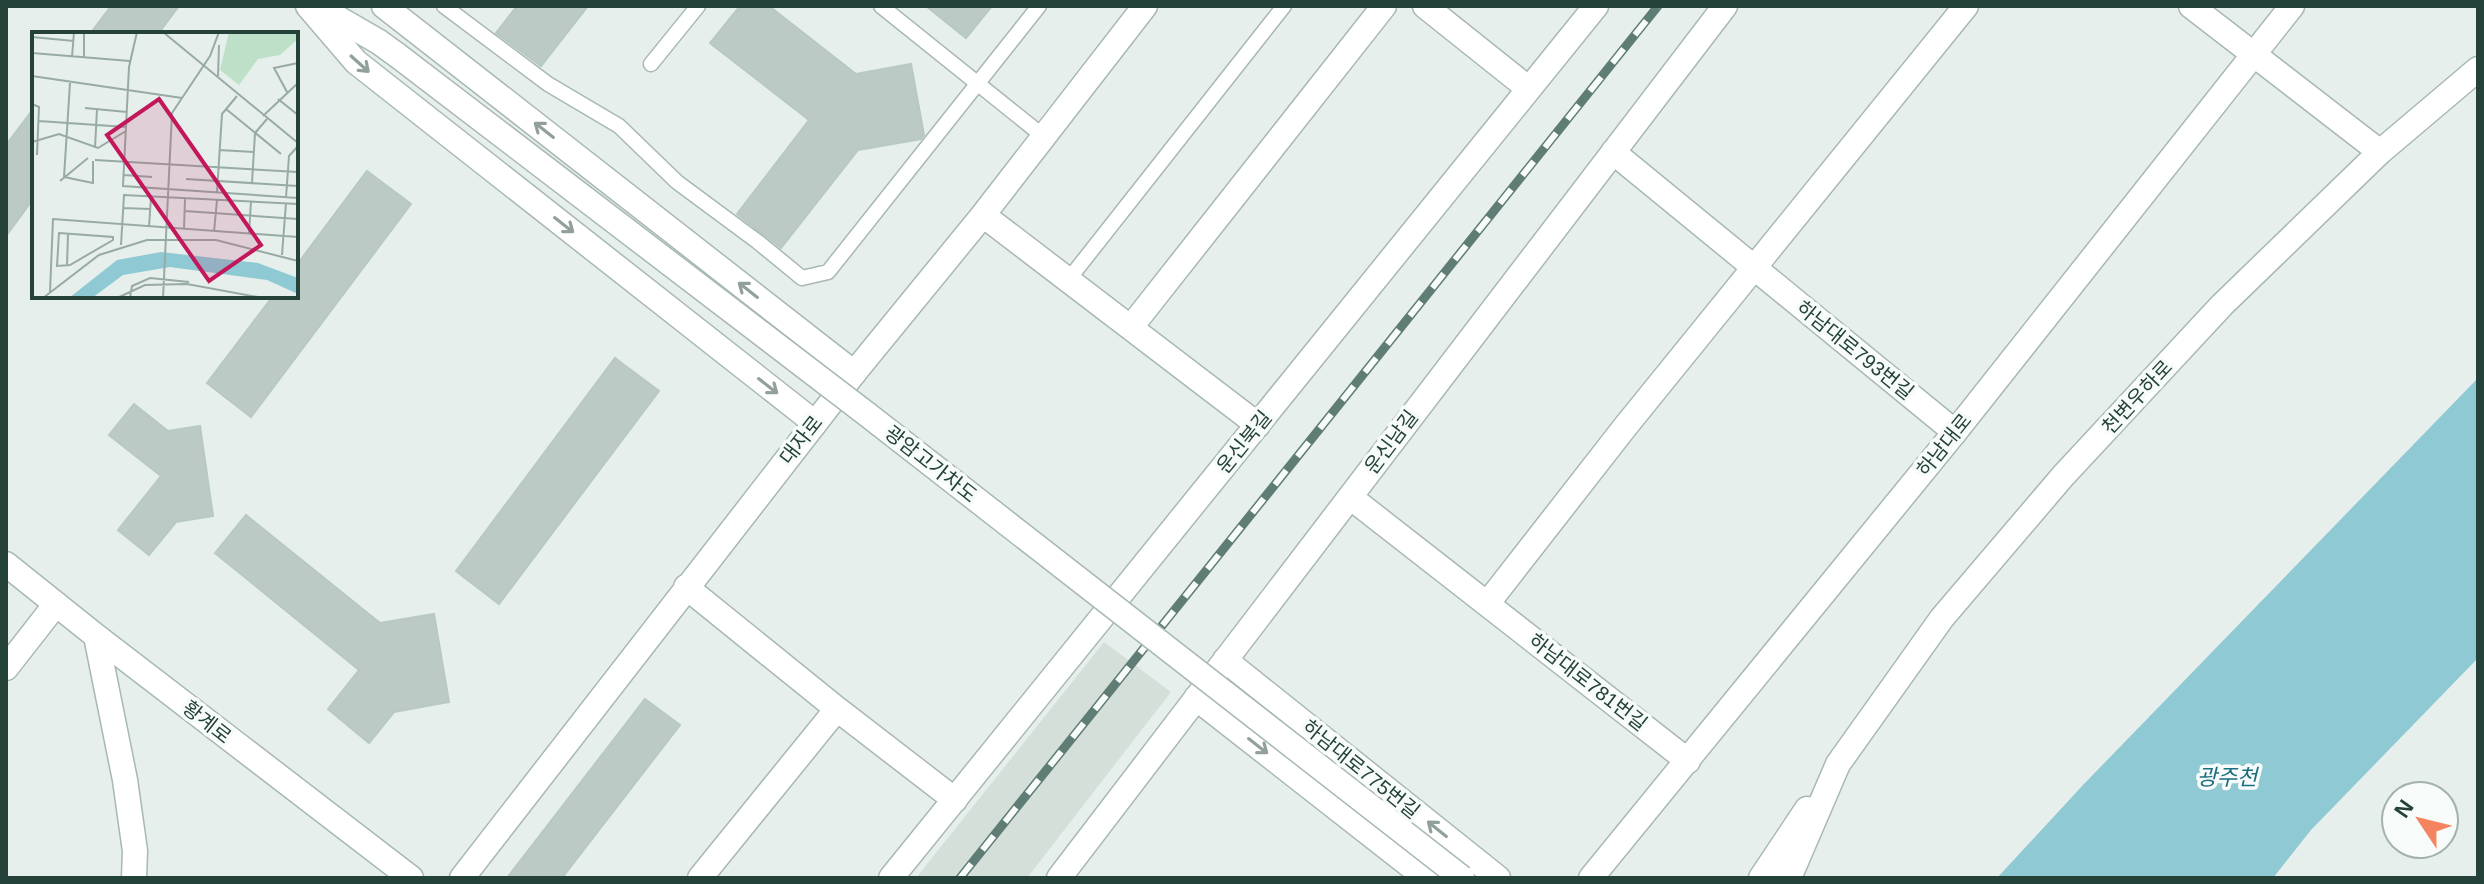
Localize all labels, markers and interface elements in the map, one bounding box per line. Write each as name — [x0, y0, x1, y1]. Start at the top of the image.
inset map — [32, 32, 298, 298]
one-way arrow — [349, 54, 370, 73]
one-way arrow — [534, 121, 555, 138]
one-way arrow — [553, 217, 574, 234]
one-way arrow — [738, 282, 759, 299]
street label: 하남대로793번길 — [1792, 296, 1918, 404]
street label: 천변우하로 — [2098, 356, 2176, 438]
one-way arrow — [757, 377, 778, 394]
street label: 운신북길 — [1212, 406, 1276, 478]
street label: 운신남길 — [1360, 406, 1422, 478]
street label: 하남대로 — [1912, 409, 1976, 481]
street label: 대자로 — [775, 411, 827, 469]
street label: 광암고가차도 — [881, 421, 981, 507]
street label: 하남대로781번길 — [1525, 629, 1651, 735]
street label: 황계로 — [178, 696, 236, 748]
street label: 하남대로775번길 — [1298, 715, 1424, 823]
one-way arrow — [1247, 738, 1268, 755]
water label: 광주천 — [2197, 765, 2260, 790]
north arrow — [2380, 780, 2460, 860]
text: N — [2389, 795, 2419, 822]
one-way arrow — [1426, 821, 1447, 839]

